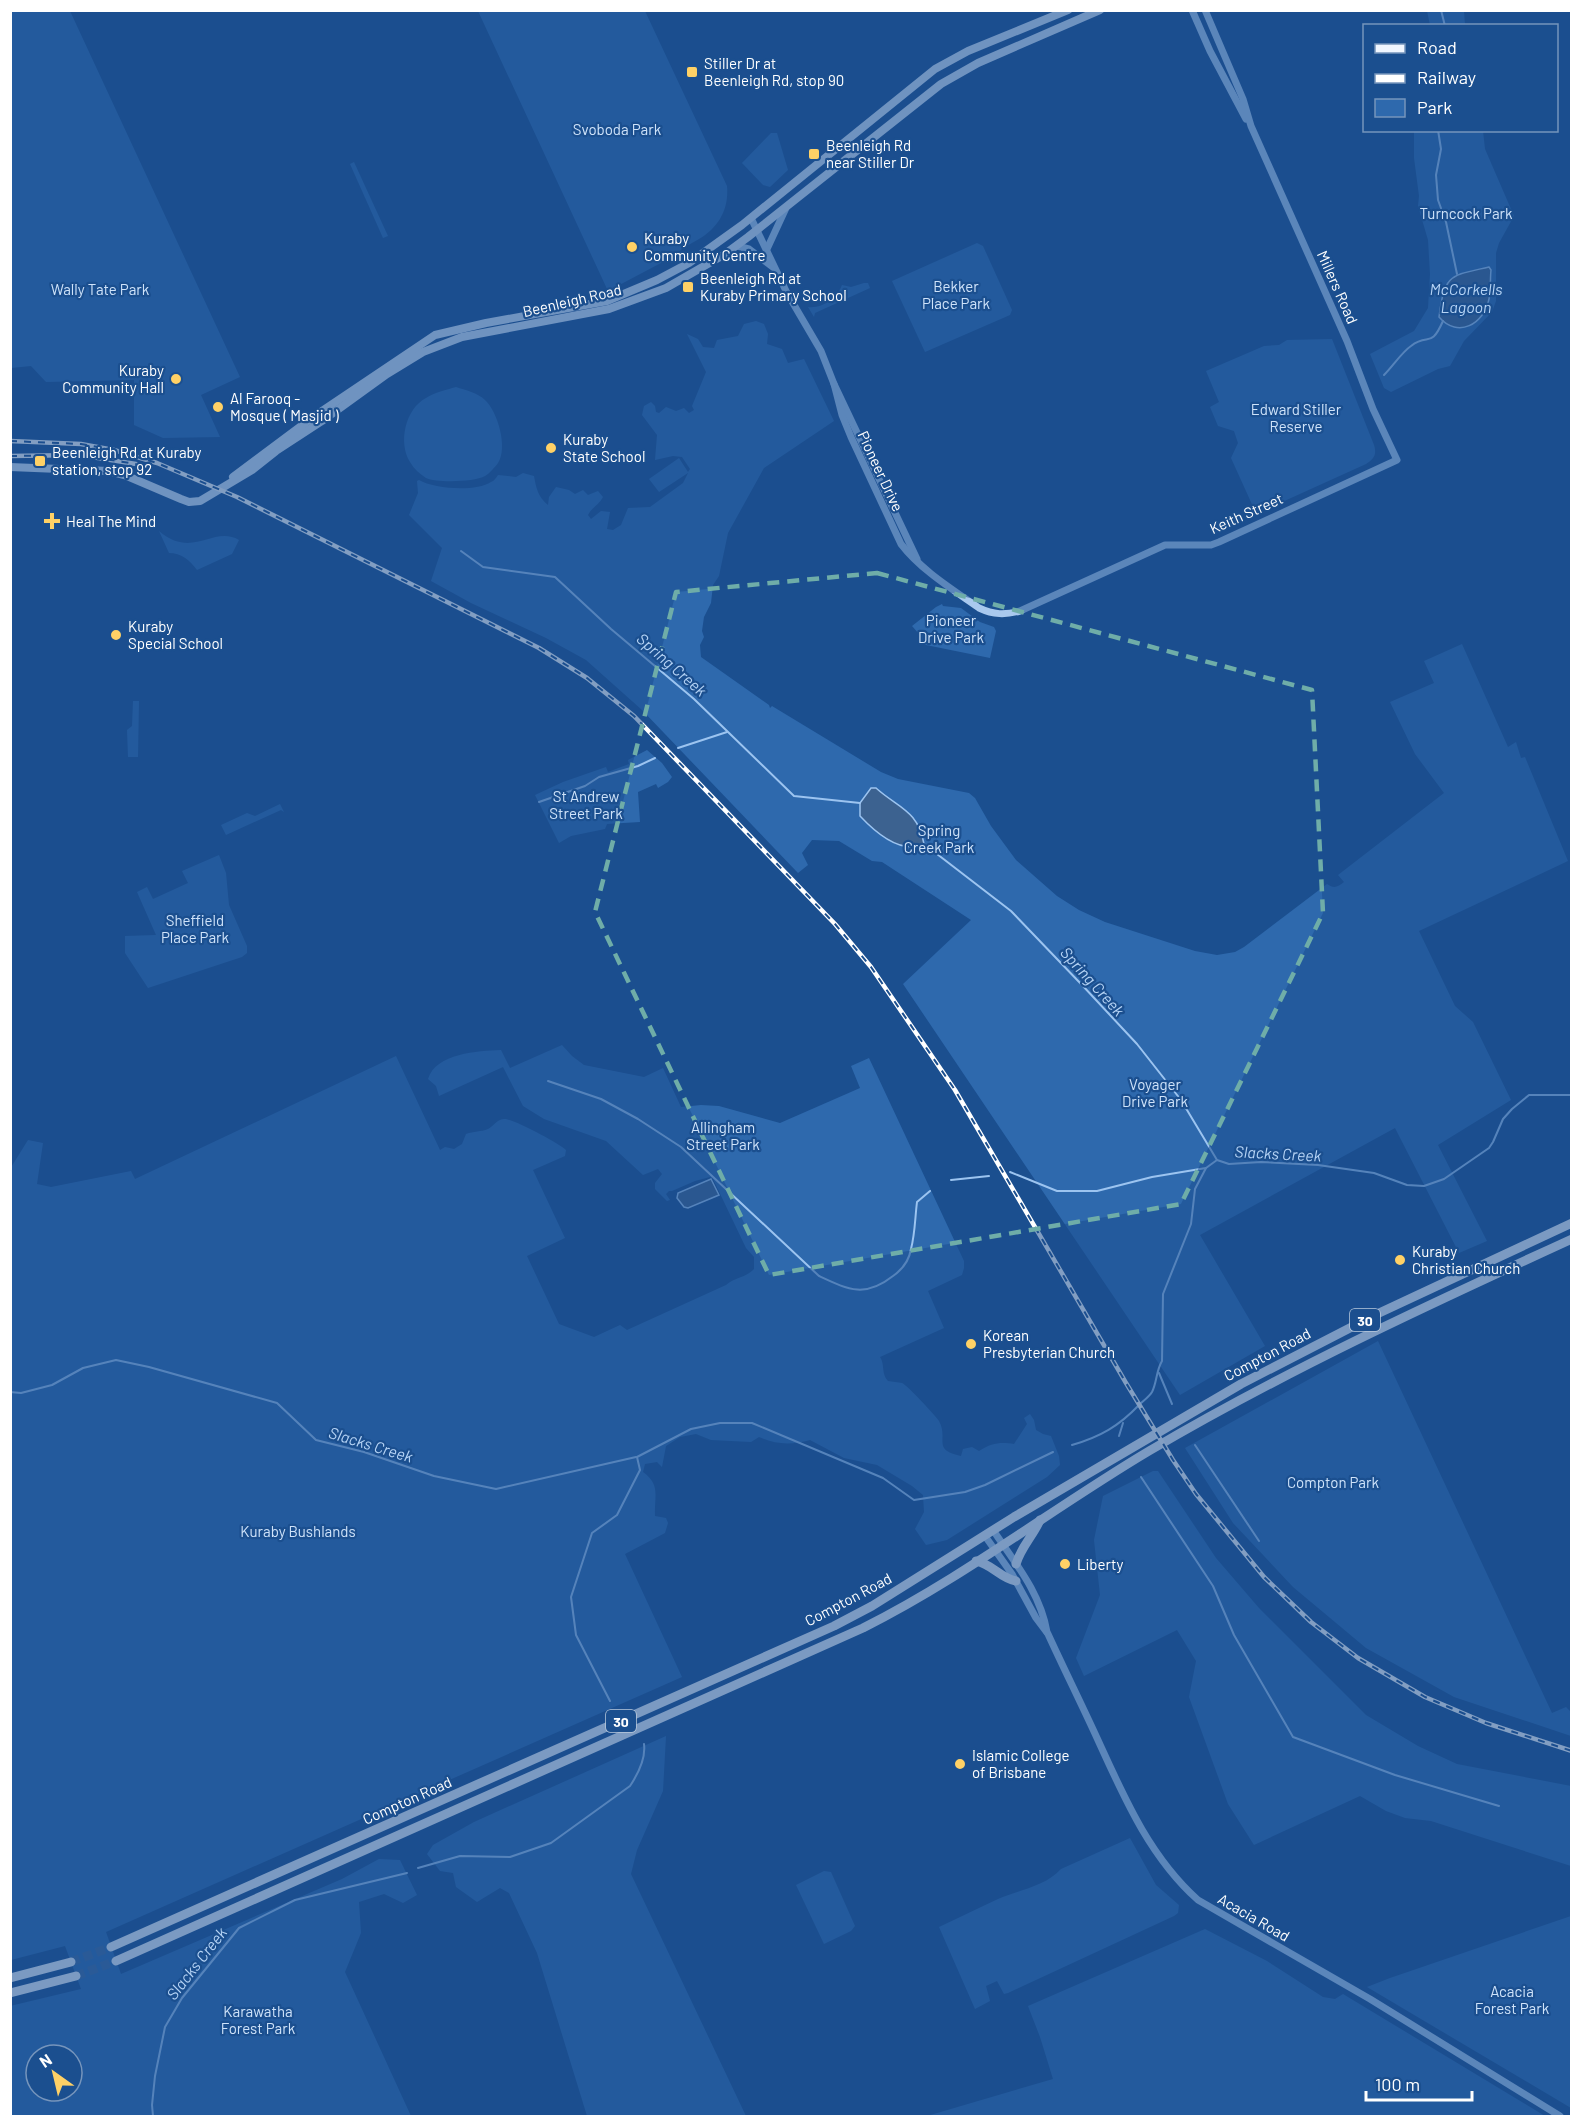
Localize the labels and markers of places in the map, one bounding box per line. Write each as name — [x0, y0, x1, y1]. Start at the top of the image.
place label: Stiller Dr at Beenleigh Rd, stop 90 — [704, 54, 844, 89]
marker: Stiller Dr at Beenleigh Rd, stop 90 — [685, 65, 699, 79]
place label: Beenleigh Rd near Stiller Dr — [826, 136, 915, 171]
marker: Beenleigh Rd near Stiller Dr — [807, 147, 821, 161]
place label: Kuraby Community Centre — [644, 229, 765, 264]
marker: Kuraby Community Centre — [625, 240, 639, 254]
place label: Beenleigh Rd at Kuraby Primary School — [700, 269, 847, 304]
marker: Beenleigh Rd at Kuraby Primary School — [681, 280, 695, 294]
place label: Kuraby Community Hall — [62, 361, 164, 396]
marker: Kuraby Community Hall — [169, 372, 183, 386]
place label: Al Farooq - Mosque ( Masjid ) — [230, 389, 339, 424]
marker: Al Farooq - Mosque ( Masjid ) — [211, 400, 225, 414]
place label: Kuraby State School — [563, 430, 645, 465]
marker: Kuraby State School — [544, 441, 558, 455]
place label: Beenleigh Rd at Kuraby station, stop 92 — [52, 443, 202, 478]
marker: Beenleigh Rd at Kuraby station, stop 92 — [33, 454, 47, 468]
marker: Heal The Mind — [43, 512, 61, 530]
place label: Heal The Mind — [66, 512, 156, 530]
place label: Kuraby Special School — [128, 617, 223, 652]
marker: Kuraby Special School — [109, 628, 123, 642]
place label: Kuraby Christian Church — [1412, 1242, 1520, 1277]
marker: Kuraby Christian Church — [1393, 1253, 1407, 1267]
place label: Korean Presbyterian Church — [983, 1326, 1115, 1361]
marker: Korean Presbyterian Church — [964, 1337, 978, 1351]
place label: Liberty — [1077, 1555, 1124, 1573]
marker: Liberty — [1058, 1557, 1072, 1571]
place label: Islamic College of Brisbane — [972, 1746, 1069, 1781]
marker: Islamic College of Brisbane — [953, 1757, 967, 1771]

